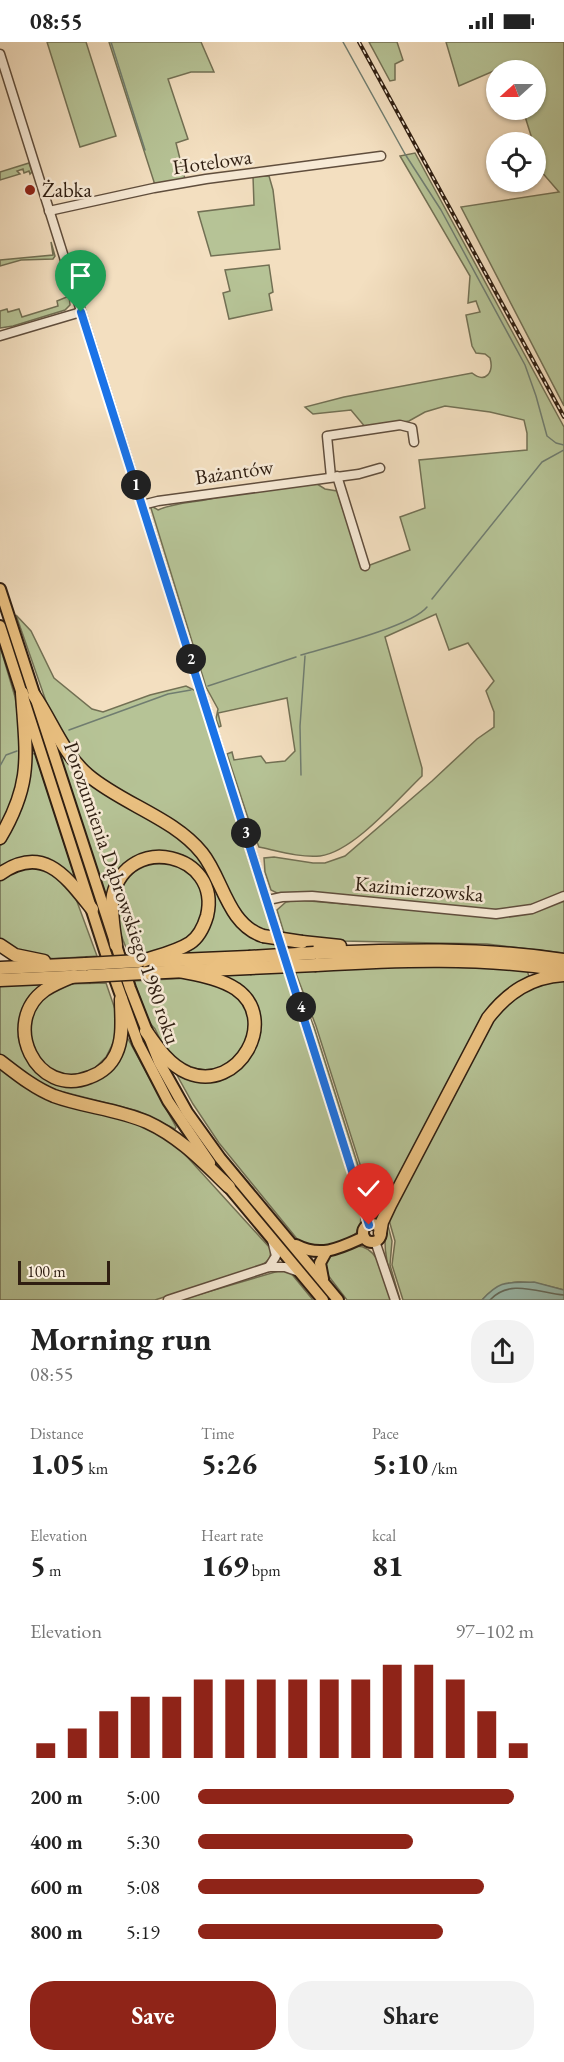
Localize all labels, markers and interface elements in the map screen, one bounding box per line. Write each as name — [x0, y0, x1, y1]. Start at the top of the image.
text: 08:55 — [30, 7, 83, 36]
north arrow — [486, 60, 546, 120]
map controls — [486, 60, 546, 192]
button: locate — [486, 132, 546, 192]
street label: Hotelowa — [171, 143, 254, 180]
place label: Żabka — [42, 176, 92, 203]
marker: Żabka — [23, 183, 37, 197]
pin — [55, 250, 106, 312]
icon: arrive — [64, 259, 97, 292]
street label: Bażantów — [193, 453, 275, 490]
pin: 1 — [121, 470, 151, 500]
text: 1 — [132, 474, 140, 495]
pin: 2 — [176, 644, 206, 674]
text: 2 — [187, 648, 195, 669]
street label: Porozumienia Dąbrowskiego 1980 roku — [58, 738, 187, 1048]
pin: 3 — [231, 818, 261, 848]
text: 3 — [242, 822, 250, 843]
street label: Kazimierzowska — [353, 869, 485, 908]
pin: 4 — [286, 992, 316, 1022]
text: 4 — [297, 996, 305, 1017]
pin — [343, 1163, 394, 1225]
icon: check — [352, 1172, 385, 1205]
scale bar — [18, 1258, 110, 1286]
text: 100 m — [27, 1261, 66, 1282]
text: Morning run — [30, 1317, 212, 1360]
button: share — [471, 1320, 534, 1383]
text: 08:55 — [30, 1361, 73, 1387]
text: Distance — [30, 1423, 83, 1444]
text: Time — [201, 1423, 234, 1444]
text: Pace — [372, 1423, 399, 1444]
text: 1.05 — [30, 1444, 85, 1483]
text: 5:26 — [201, 1444, 257, 1483]
text: 5:10 — [372, 1444, 428, 1483]
text: km — [85, 1458, 108, 1479]
text: /km — [428, 1458, 458, 1479]
text: Elevation — [30, 1525, 88, 1546]
text: Heart rate — [201, 1525, 263, 1546]
text: kcal — [372, 1525, 396, 1546]
text: 5 — [30, 1546, 46, 1585]
text: 169 — [201, 1546, 249, 1585]
text: 81 — [372, 1546, 404, 1585]
text: m — [46, 1560, 62, 1581]
text: bpm — [249, 1560, 281, 1581]
text: Elevation — [30, 1618, 102, 1644]
text: 97–102 m — [455, 1618, 534, 1644]
text: 200 m — [30, 1784, 83, 1810]
text: 5:00 — [126, 1784, 160, 1810]
text: 400 m — [30, 1829, 83, 1855]
text: 5:30 — [126, 1829, 160, 1855]
text: 600 m — [30, 1874, 83, 1900]
text: 5:08 — [126, 1874, 160, 1900]
text: 800 m — [30, 1919, 83, 1945]
text: 5:19 — [126, 1919, 160, 1945]
button: Save — [30, 1981, 276, 2050]
button: Share — [288, 1981, 534, 2050]

